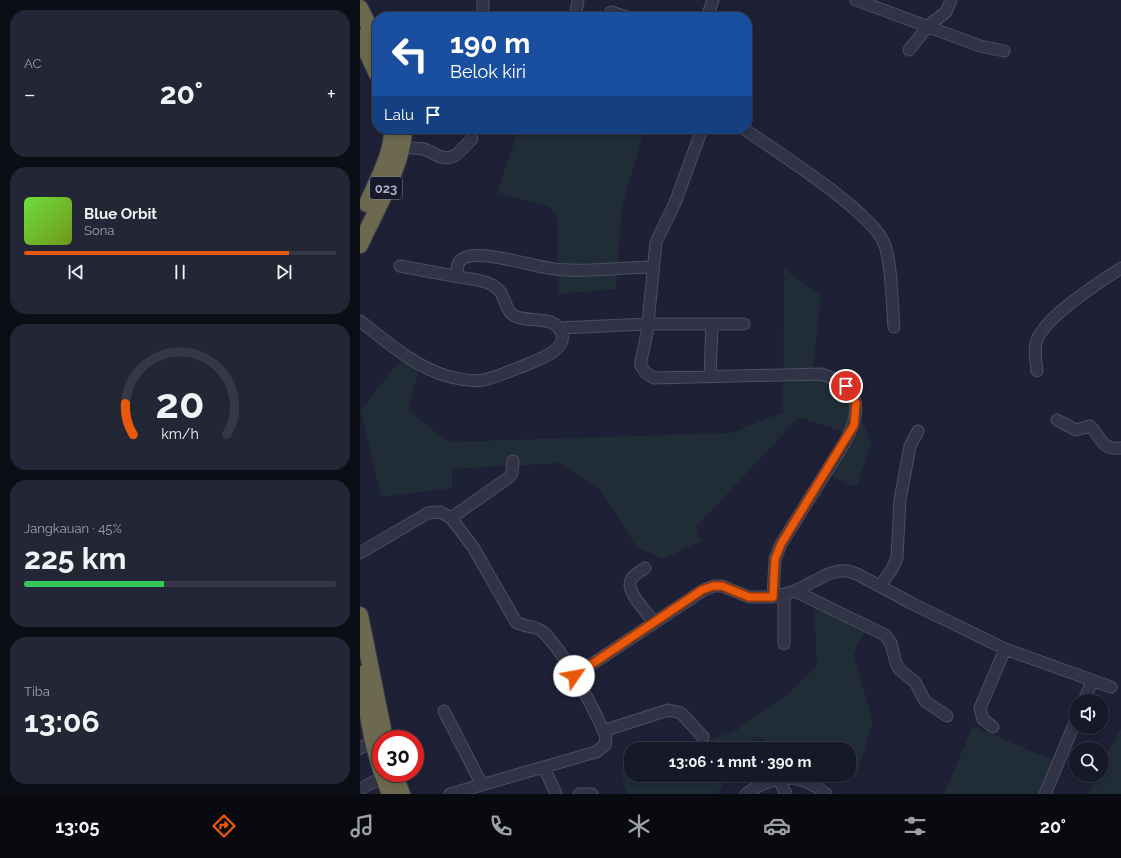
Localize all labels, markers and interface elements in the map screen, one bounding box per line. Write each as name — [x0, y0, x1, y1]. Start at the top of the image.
text: 190 m — [450, 27, 530, 60]
icon: left — [384, 28, 436, 80]
text: AC — [24, 56, 41, 71]
text: Belok kiri — [450, 61, 526, 82]
text: 20° — [160, 76, 203, 111]
text: − — [24, 81, 36, 107]
text: + — [327, 81, 336, 107]
icon: arrive — [422, 104, 444, 126]
text: Lalu — [384, 106, 414, 124]
road number: 023 — [370, 177, 402, 199]
text: Blue Orbit — [84, 205, 157, 223]
text: Sona — [84, 223, 114, 238]
icon: previous — [65, 261, 87, 283]
icon: pause — [169, 261, 191, 283]
icon: next — [273, 261, 295, 283]
pin — [829, 369, 863, 403]
icon: arrive — [835, 375, 857, 397]
text: 20 — [156, 379, 204, 428]
text: km/h — [161, 426, 199, 442]
text: Jangkauan · 45% — [24, 521, 122, 536]
text: 225 km — [24, 541, 126, 576]
position arrow — [553, 655, 595, 697]
text: Tiba — [24, 684, 50, 699]
map controls — [1069, 694, 1109, 782]
button: sound — [1069, 694, 1109, 734]
text: 13:06 — [24, 704, 100, 739]
speed limit sign: 30 — [372, 730, 424, 782]
button: search — [1069, 742, 1109, 782]
text: 13:06 · 1 mnt · 390 m — [669, 753, 811, 771]
icon: directions — [210, 812, 238, 840]
icon: music — [348, 812, 376, 840]
icon: phone — [487, 812, 515, 840]
icon: climate — [625, 812, 653, 840]
icon: car — [763, 812, 791, 840]
icon: filters — [901, 812, 929, 840]
text: 13:05 — [55, 816, 100, 837]
text: 20° — [1040, 816, 1066, 837]

